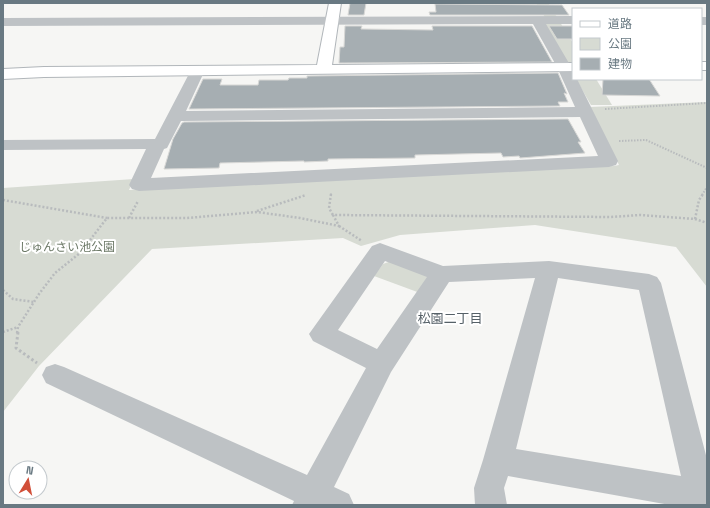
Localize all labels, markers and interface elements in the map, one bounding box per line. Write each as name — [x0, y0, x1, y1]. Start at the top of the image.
legend — [572, 8, 702, 80]
text: 道路 — [608, 16, 632, 32]
text: 公園 — [608, 36, 632, 52]
text: 建物 — [608, 56, 632, 72]
park label: じゅんさい池公園 — [19, 239, 115, 255]
district label: 松園二丁目 — [417, 310, 483, 327]
north arrow — [8, 460, 48, 500]
text: N — [25, 463, 35, 478]

